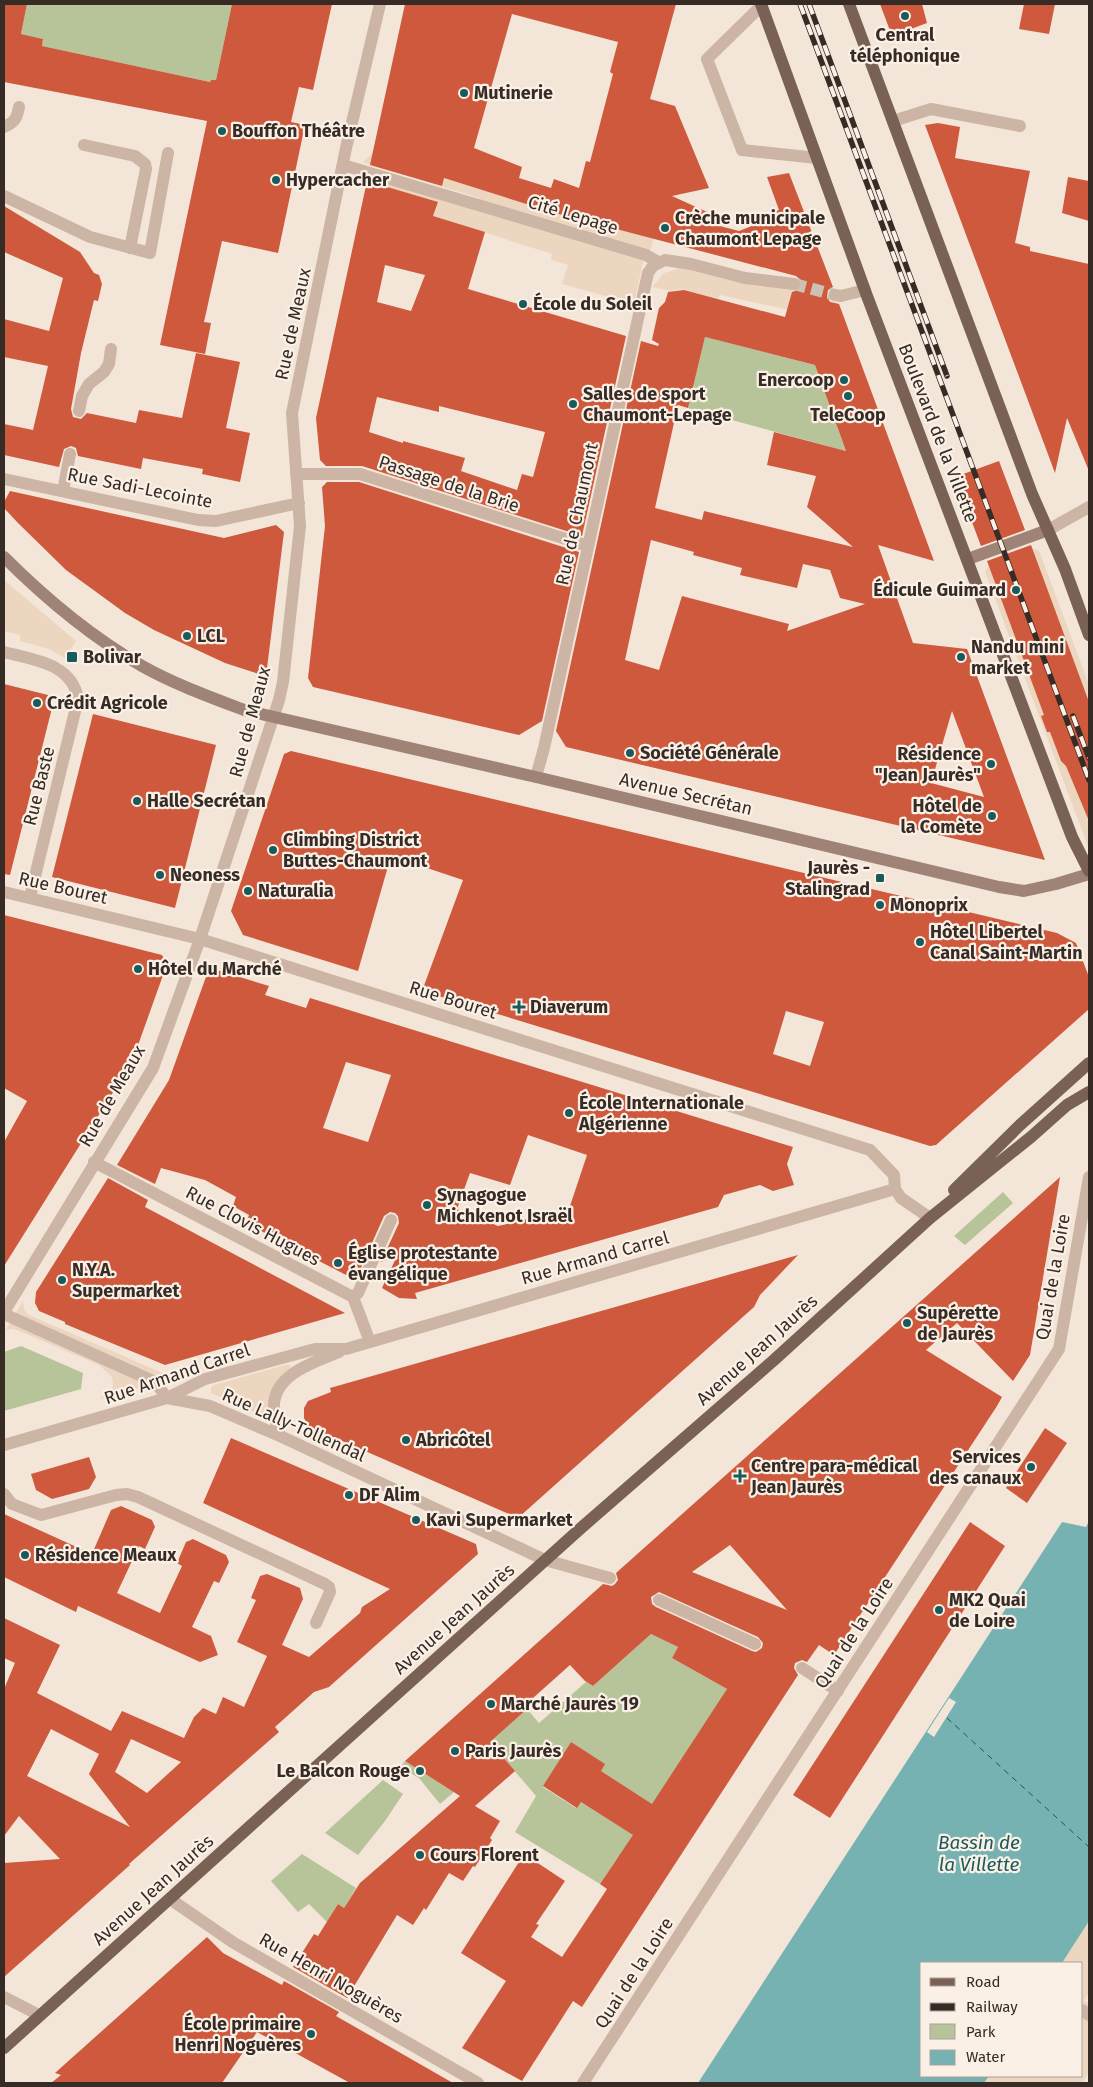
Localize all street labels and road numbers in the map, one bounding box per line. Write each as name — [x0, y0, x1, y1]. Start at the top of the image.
street label: Cité Lepage — [525, 191, 621, 239]
street label: Rue de Meaux — [270, 266, 316, 382]
street label: Boulevard de la Villette — [894, 340, 982, 526]
street label: Rue de Chaumont — [551, 440, 603, 587]
street label: Passage de la Brie — [376, 451, 522, 517]
street label: Rue Sadi-Lecointe — [66, 463, 214, 513]
street label: Rue de Meaux — [225, 664, 275, 780]
street label: Rue Baste — [19, 744, 59, 828]
street label: Avenue Secrétan — [617, 768, 755, 820]
street label: Rue Bouret — [16, 867, 110, 909]
street label: Rue Bouret — [406, 976, 500, 1024]
street label: Rue de Meaux — [74, 1041, 150, 1151]
street label: Rue Clovis Hugues — [182, 1181, 324, 1271]
street label: Quai de la Loire — [1031, 1212, 1075, 1342]
street label: Rue Armand Carrel — [519, 1226, 671, 1290]
street label: Avenue Jean Jaurès — [692, 1290, 822, 1410]
street label: Rue Armand Carrel — [101, 1339, 253, 1409]
street label: Rue Lally-Tollendal — [219, 1383, 369, 1467]
street label: Avenue Jean Jaurès — [389, 1559, 519, 1679]
street label: Quai de la Loire — [810, 1573, 898, 1693]
street label: Avenue Jean Jaurès — [88, 1830, 218, 1950]
street label: Quai de la Loire — [590, 1913, 678, 2033]
street label: Rue Henri Noguères — [255, 1928, 407, 2028]

